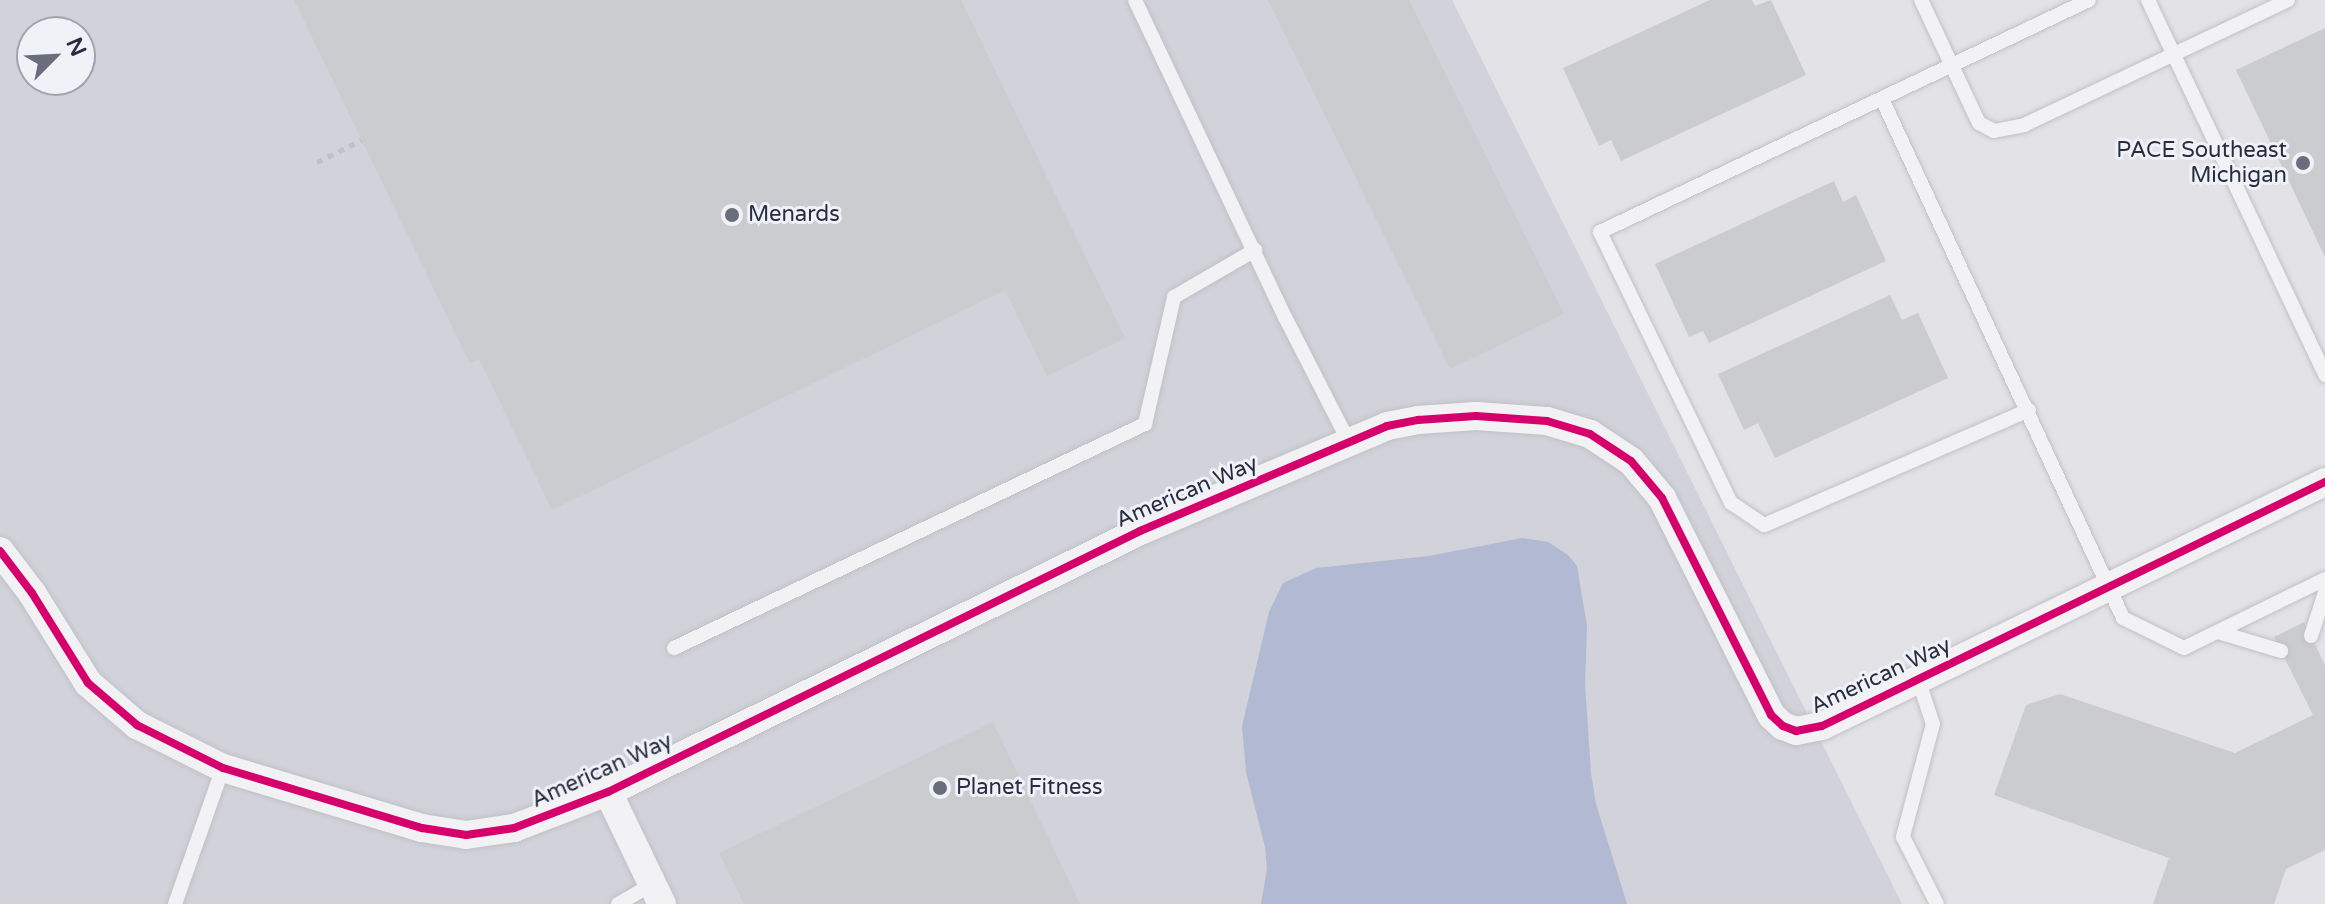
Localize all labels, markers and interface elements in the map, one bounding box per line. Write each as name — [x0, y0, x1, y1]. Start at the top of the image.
north arrow — [16, 16, 96, 96]
text: N — [61, 34, 92, 60]
place label: PACE Southeast Michigan — [2116, 137, 2287, 188]
marker: PACE Southeast Michigan — [2294, 154, 2312, 172]
place label: Menards — [748, 202, 840, 228]
marker: Menards — [723, 206, 741, 224]
street label: American Way — [1112, 450, 1262, 534]
street label: American Way — [1807, 632, 1955, 720]
street label: American Way — [527, 728, 677, 814]
place label: Planet Fitness — [956, 775, 1102, 801]
marker: Planet Fitness — [931, 779, 949, 797]

